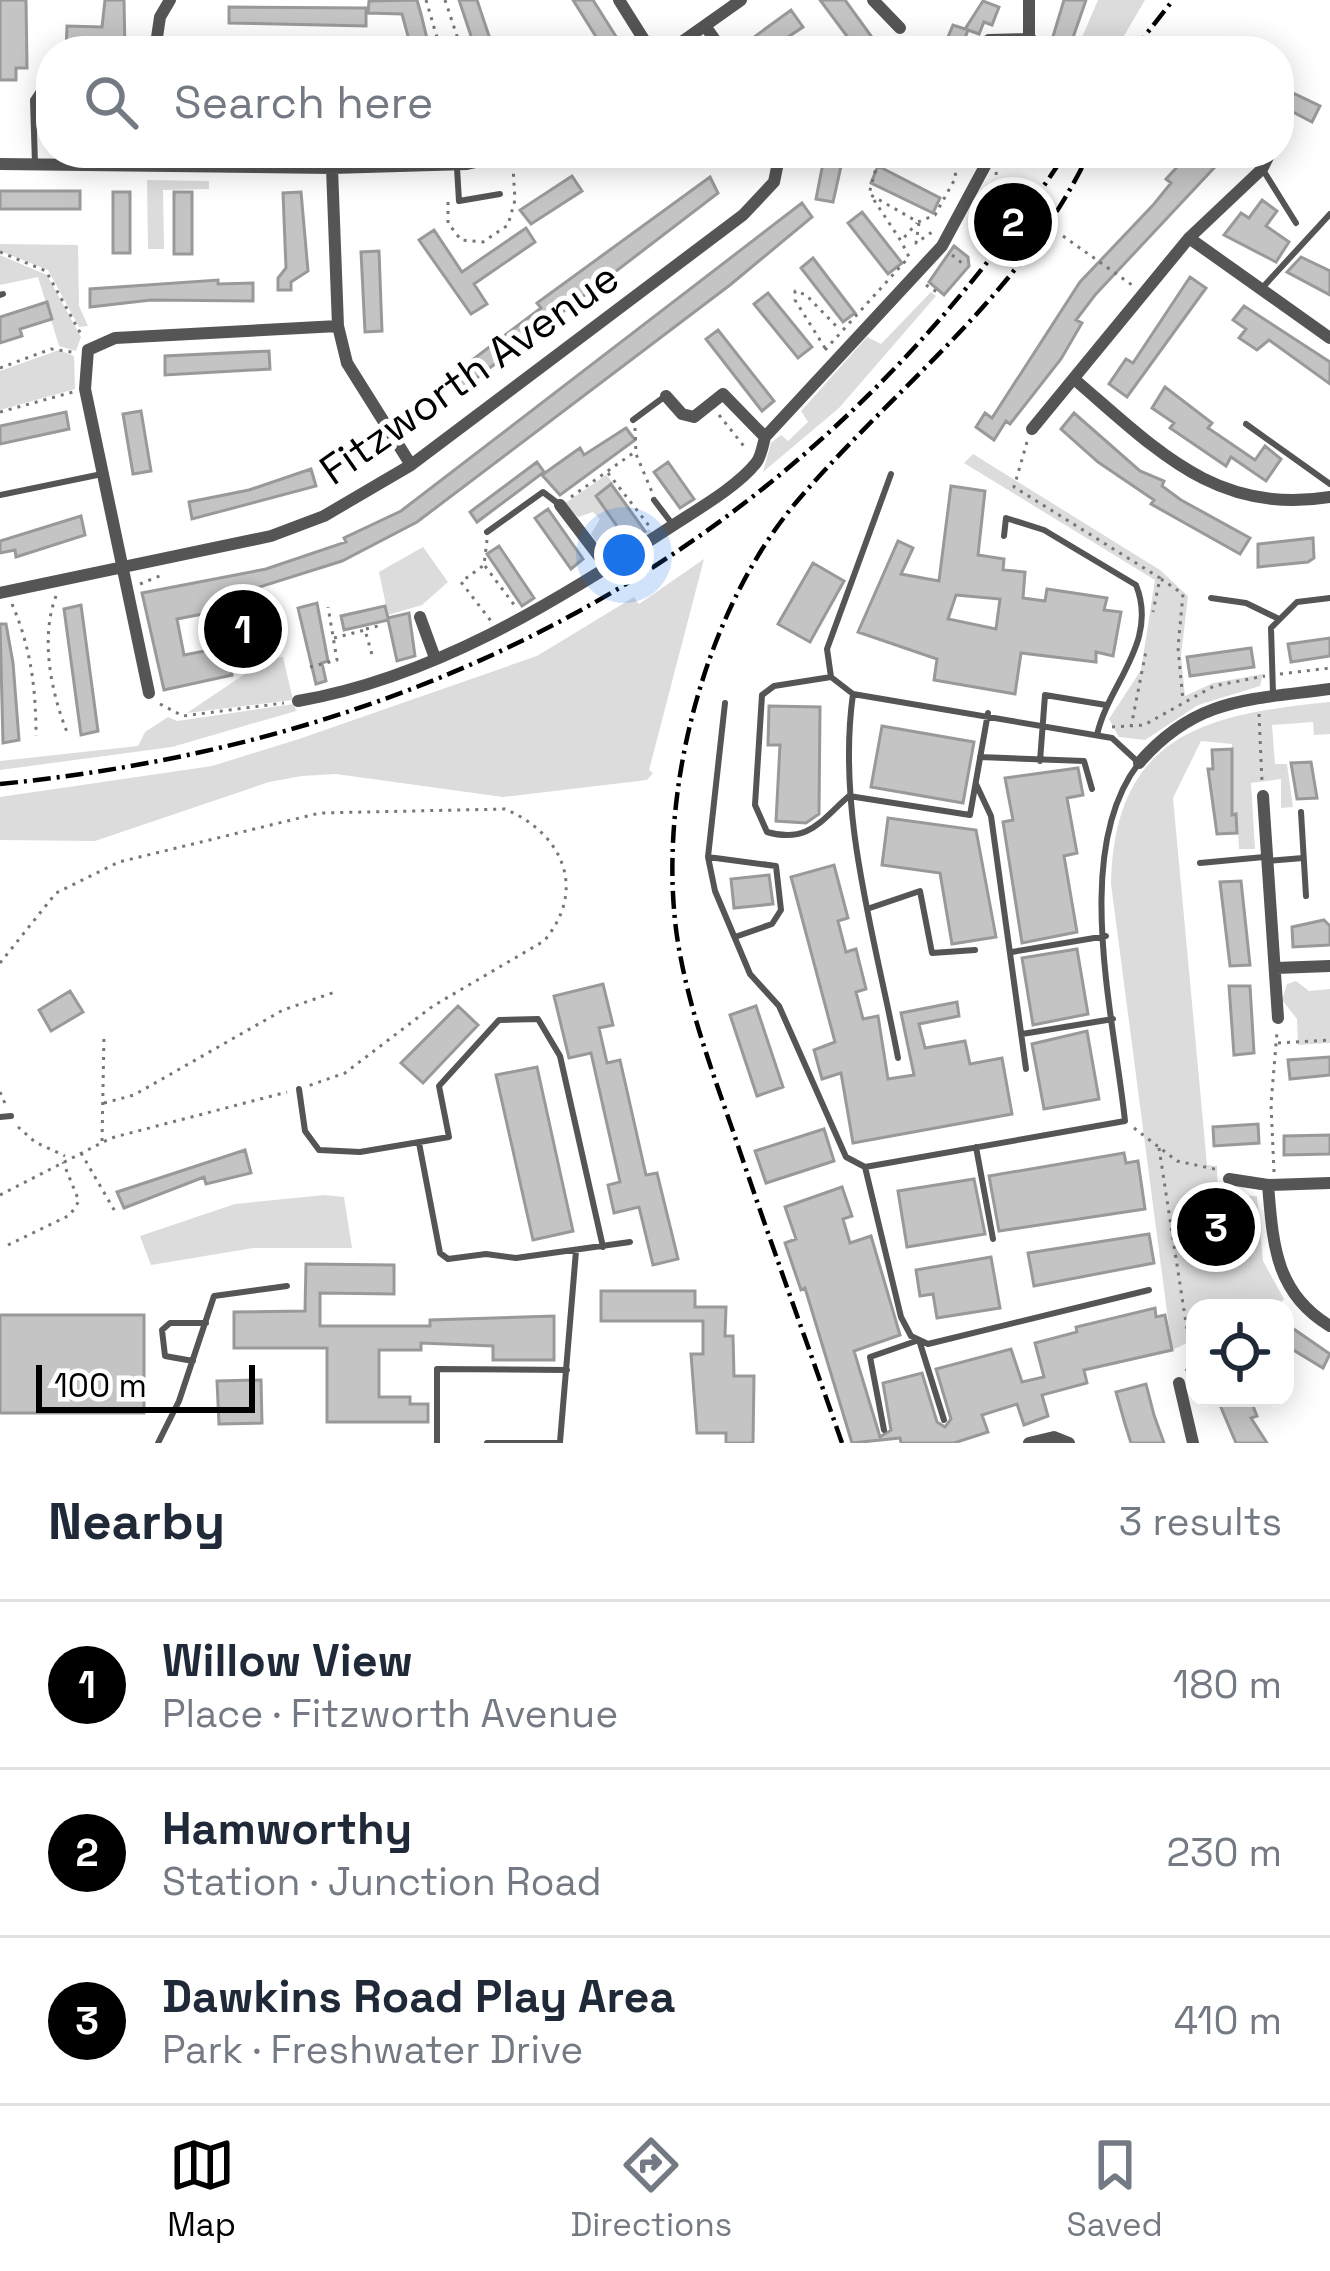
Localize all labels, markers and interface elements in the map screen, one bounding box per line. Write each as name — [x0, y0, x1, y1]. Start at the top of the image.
search box — [36, 36, 1294, 168]
icon: search — [78, 69, 144, 135]
text: Search here — [174, 74, 433, 131]
pin: 2 — [974, 177, 1052, 267]
street label: Fitzworth Avenue — [310, 251, 629, 496]
your location — [594, 525, 654, 585]
pin: 1 — [204, 584, 282, 674]
pin: 3 — [1177, 1182, 1255, 1272]
map controls — [1186, 1299, 1294, 1407]
button: locate — [1186, 1299, 1294, 1407]
scale bar — [36, 1359, 255, 1412]
text: 100 m — [54, 1365, 147, 1407]
text: Nearby — [48, 1489, 225, 1554]
text: 3 results — [1119, 1497, 1282, 1546]
text: Willow View — [162, 1632, 413, 1689]
text: 1 — [78, 1660, 96, 1709]
text: 180 m — [1173, 1660, 1282, 1709]
text: Place · Fitzworth Avenue — [162, 1689, 618, 1738]
text: Hamworthy — [162, 1800, 412, 1857]
text: 2 — [75, 1828, 99, 1877]
text: 230 m — [1167, 1828, 1282, 1877]
text: Station · Junction Road — [162, 1857, 602, 1906]
text: Dawkins Road Play Area — [162, 1968, 676, 2025]
text: 3 — [75, 1996, 99, 2045]
text: 410 m — [1174, 1996, 1282, 2045]
text: Park · Freshwater Drive — [162, 2025, 583, 2074]
tab: Map — [167, 2132, 236, 2246]
tab: Directions — [570, 2132, 732, 2246]
tab: Saved — [1067, 2132, 1163, 2246]

